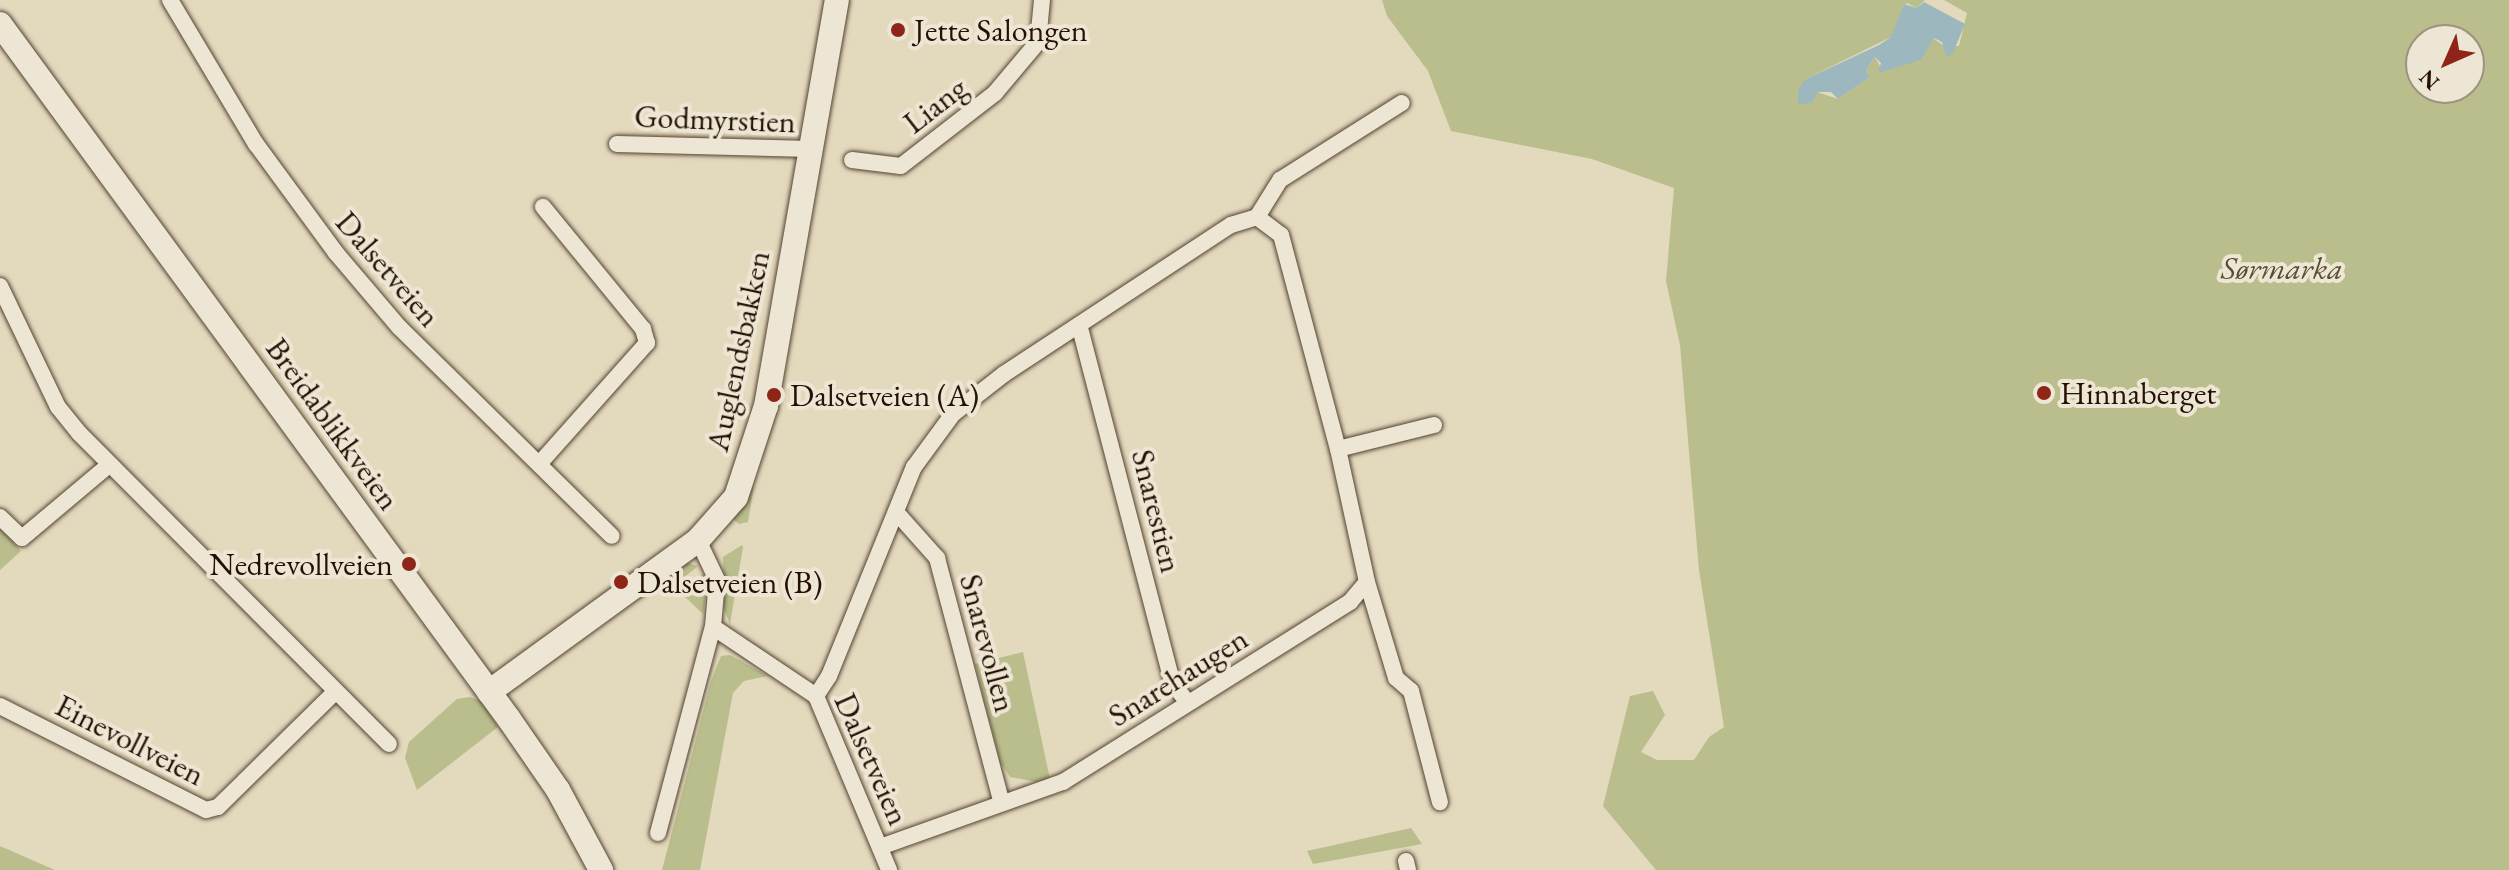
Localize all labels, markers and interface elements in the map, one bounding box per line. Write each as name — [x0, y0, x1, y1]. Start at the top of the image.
place label: Jette Salongen — [914, 11, 1088, 49]
marker: Jette Salongen — [889, 21, 907, 39]
north arrow — [2405, 24, 2485, 104]
text: N — [2413, 63, 2446, 96]
street label: Liang — [896, 68, 974, 142]
street label: Godmyrstien — [634, 97, 796, 141]
street label: Dalsetveien — [327, 203, 449, 335]
street label: Auglendsbakken — [698, 247, 778, 455]
park label: Sørmarka — [2221, 249, 2343, 287]
street label: Breidablikkveien — [258, 331, 408, 517]
place label: Hinnaberget — [2060, 374, 2216, 412]
place label: Dalsetveien (A) — [790, 376, 979, 414]
marker: Hinnaberget — [2035, 384, 2053, 402]
marker: Dalsetveien (A) — [765, 386, 783, 404]
street label: Snarestien — [1123, 446, 1191, 576]
place label: Nedrevollveien — [209, 545, 393, 583]
marker: Nedrevollveien — [400, 555, 418, 573]
place label: Dalsetveien (B) — [637, 563, 823, 601]
street label: Snarevollen — [951, 570, 1025, 716]
marker: Dalsetveien (B) — [612, 573, 630, 591]
street label: Snarehaugen — [1101, 619, 1255, 735]
street label: Einevollveien — [49, 686, 211, 794]
street label: Dalsetveien — [826, 687, 918, 831]

